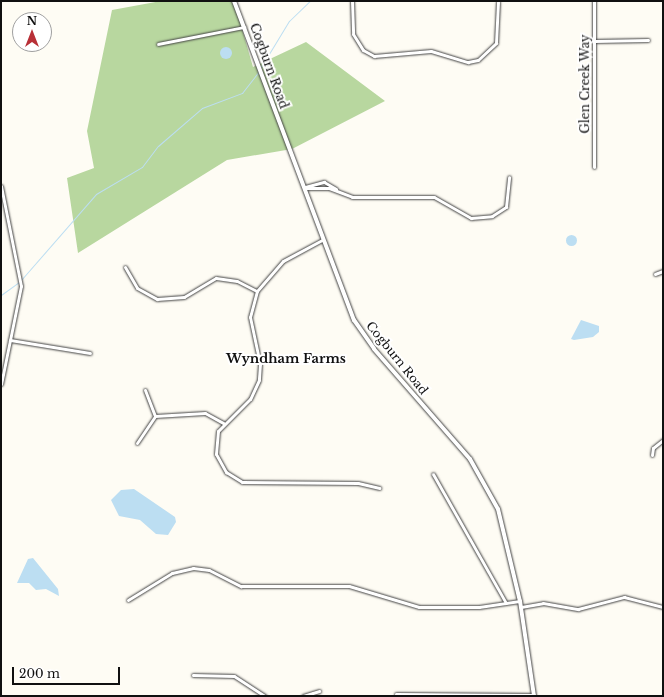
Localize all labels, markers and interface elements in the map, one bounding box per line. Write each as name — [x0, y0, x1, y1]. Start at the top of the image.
north arrow — [12, 12, 52, 52]
text: N — [27, 14, 37, 28]
street label: Cogburn Road — [247, 21, 291, 111]
street label: Glen Creek Way — [578, 34, 592, 134]
street label: Cogburn Road — [363, 319, 431, 397]
district label: Wyndham Farms — [226, 351, 346, 367]
scale bar — [14, 659, 122, 685]
text: 200 m — [19, 666, 60, 681]

